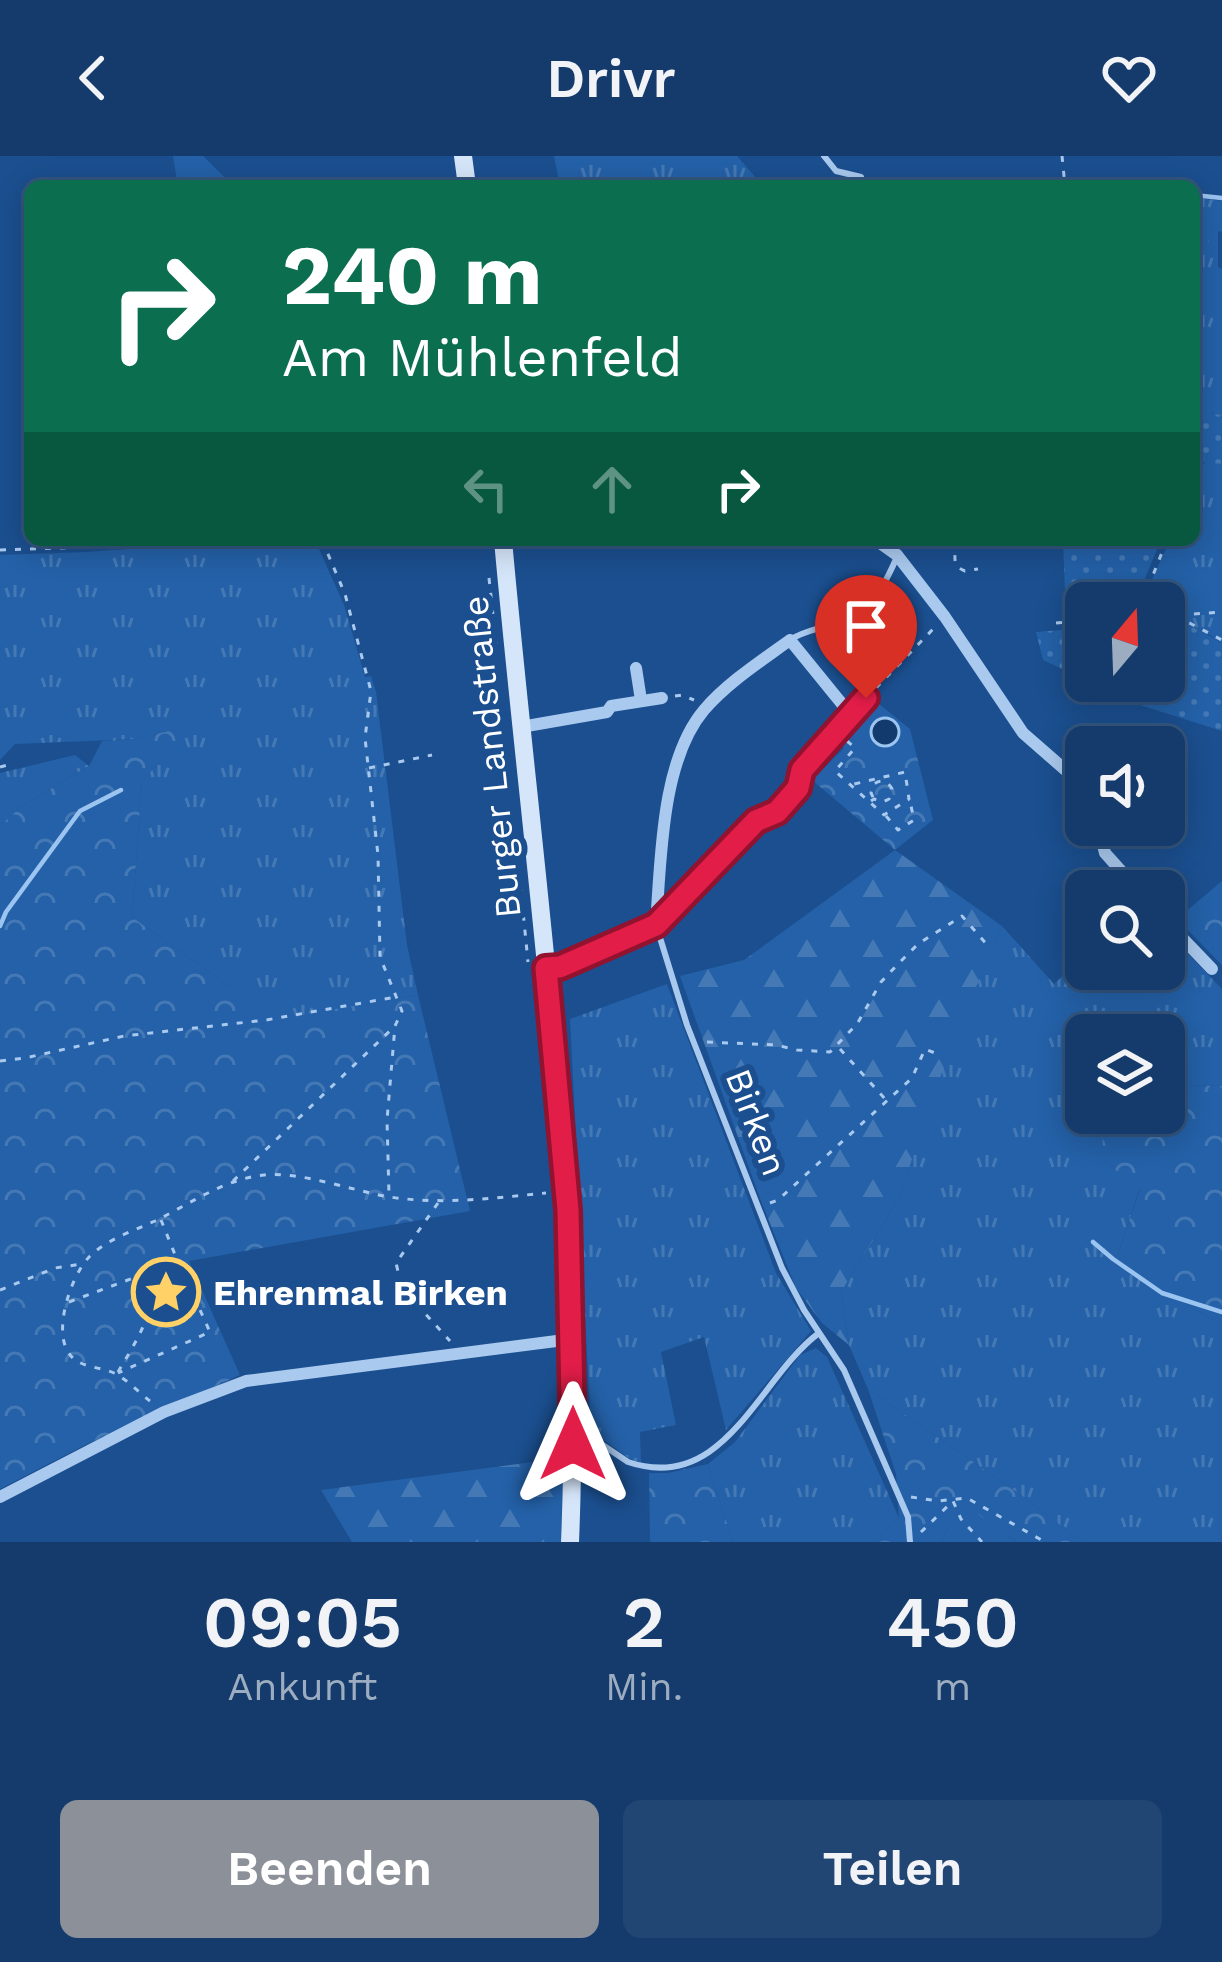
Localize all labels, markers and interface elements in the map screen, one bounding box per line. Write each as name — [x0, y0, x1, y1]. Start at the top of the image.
icon: back — [60, 45, 126, 111]
icon: heart — [1096, 45, 1162, 111]
text: Drivr — [547, 47, 675, 110]
text: 240 m — [282, 226, 543, 324]
icon: right — [84, 228, 240, 384]
text: Am Mühlenfeld — [282, 326, 683, 389]
icon: left — [453, 456, 519, 522]
icon: ahead — [579, 456, 645, 522]
icon: right — [705, 456, 771, 522]
pin — [815, 575, 917, 698]
north arrow — [1065, 582, 1185, 702]
map controls — [1065, 582, 1185, 1134]
icon: arrive — [833, 593, 899, 659]
street label: Burger Landstraße — [454, 594, 530, 920]
button: sound — [1065, 726, 1185, 846]
button: search — [1065, 870, 1185, 990]
button: layers — [1065, 1014, 1185, 1134]
street label: Birken — [717, 1063, 795, 1182]
place icon: Ehrenmal Birken — [131, 1257, 201, 1327]
place label: Ehrenmal Birken — [213, 1272, 508, 1314]
position arrow — [510, 1381, 636, 1507]
text: 09:05 — [203, 1580, 402, 1664]
text: 2 — [623, 1580, 665, 1664]
text: 450 — [886, 1580, 1019, 1664]
text: Ankunft — [228, 1664, 377, 1709]
text: Min. — [605, 1664, 683, 1709]
text: m — [934, 1664, 971, 1709]
button: Beenden — [60, 1800, 599, 1938]
button: Teilen — [623, 1800, 1162, 1938]

